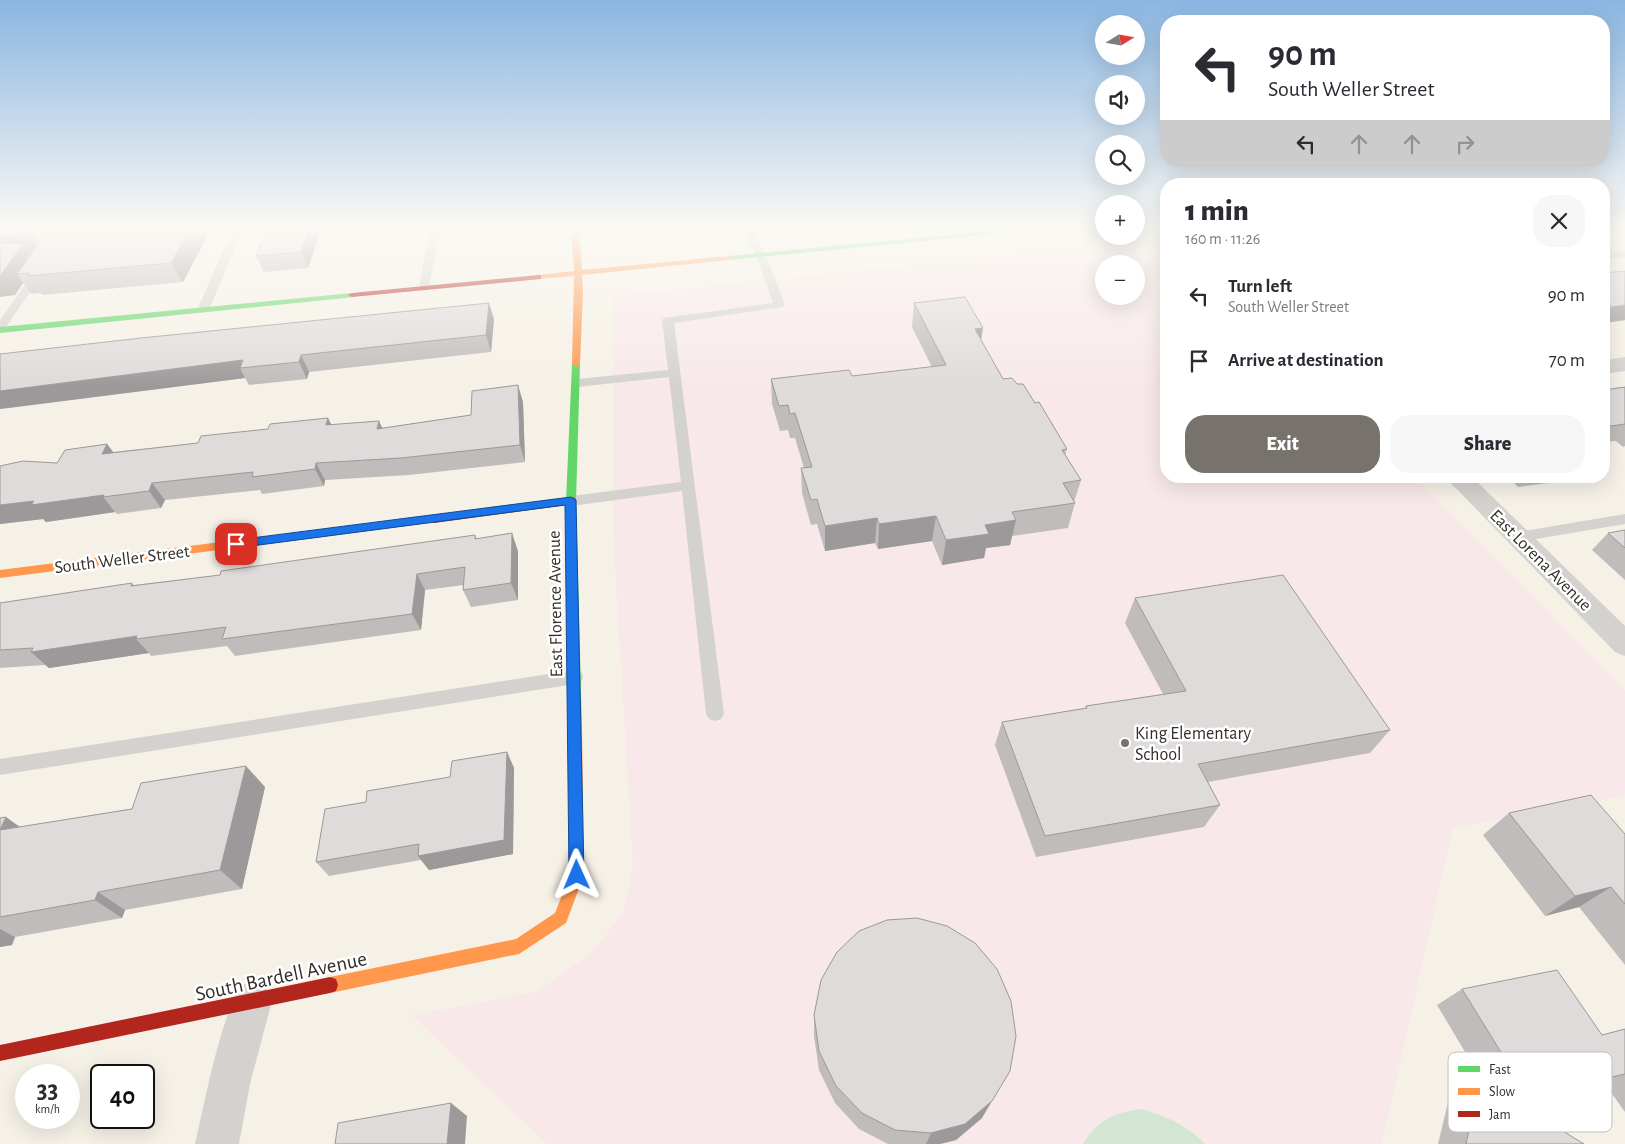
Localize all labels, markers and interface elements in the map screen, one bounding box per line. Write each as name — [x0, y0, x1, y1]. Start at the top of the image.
north arrow — [1095, 15, 1145, 65]
map controls — [1095, 15, 1145, 305]
icon: left — [1185, 35, 1250, 100]
text: 90 m — [1268, 37, 1337, 72]
button: sound — [1095, 75, 1145, 125]
text: South Weller Street — [1268, 78, 1434, 100]
icon: left — [1292, 130, 1320, 158]
icon: ahead — [1345, 130, 1373, 158]
icon: ahead — [1398, 130, 1426, 158]
icon: right — [1451, 130, 1479, 158]
button: search — [1095, 135, 1145, 185]
button: + — [1095, 195, 1145, 245]
button: close — [1533, 195, 1585, 247]
text: 1 min — [1185, 196, 1249, 226]
text: 160 m · 11:26 — [1185, 231, 1260, 247]
button: − — [1095, 255, 1145, 305]
text: Turn left — [1228, 277, 1292, 296]
icon: left — [1185, 282, 1213, 310]
text: 90 m — [1548, 286, 1585, 305]
text: South Weller Street — [1228, 299, 1349, 315]
icon: arrive — [1185, 347, 1213, 375]
text: Arrive at destination — [1228, 351, 1384, 370]
text: 70 m — [1549, 351, 1585, 370]
button: Exit — [1185, 415, 1380, 473]
button: Share — [1390, 415, 1585, 473]
street label: East Lorena Avenue — [1486, 507, 1594, 615]
pin — [215, 523, 257, 565]
icon: arrive — [222, 530, 250, 558]
street label: East Florence Avenue — [546, 530, 566, 678]
street label: South Weller Street — [53, 543, 191, 577]
place label: King Elementary School — [1135, 725, 1252, 764]
marker: King Elementary School — [1119, 737, 1131, 749]
position arrow — [550, 848, 602, 900]
street label: South Bardell Avenue — [193, 948, 369, 1005]
legend — [1448, 1052, 1612, 1132]
text: Fast — [1489, 1063, 1511, 1077]
speed limit sign: 40 — [90, 1064, 155, 1129]
text: 33 — [37, 1078, 58, 1103]
text: Slow — [1489, 1085, 1516, 1099]
text: km/h — [35, 1103, 60, 1115]
text: Jam — [1489, 1108, 1511, 1122]

